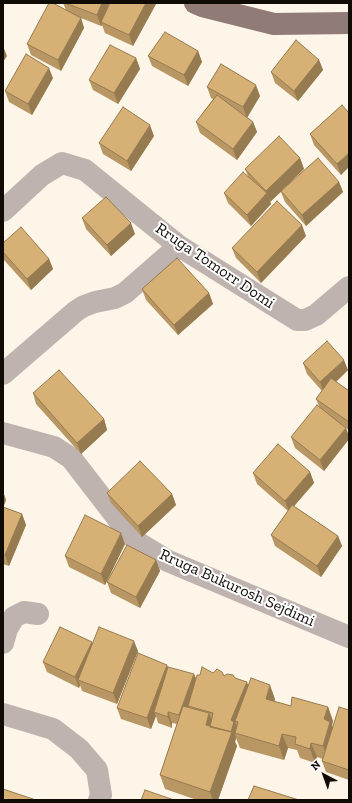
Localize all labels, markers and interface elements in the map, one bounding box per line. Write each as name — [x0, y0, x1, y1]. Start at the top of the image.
street label: Rruga Tomorr Domi — [152, 219, 278, 313]
street label: Rruga Bukurosh Sejdimi — [156, 545, 318, 631]
north arrow — [304, 755, 344, 795]
text: N — [308, 758, 323, 773]

